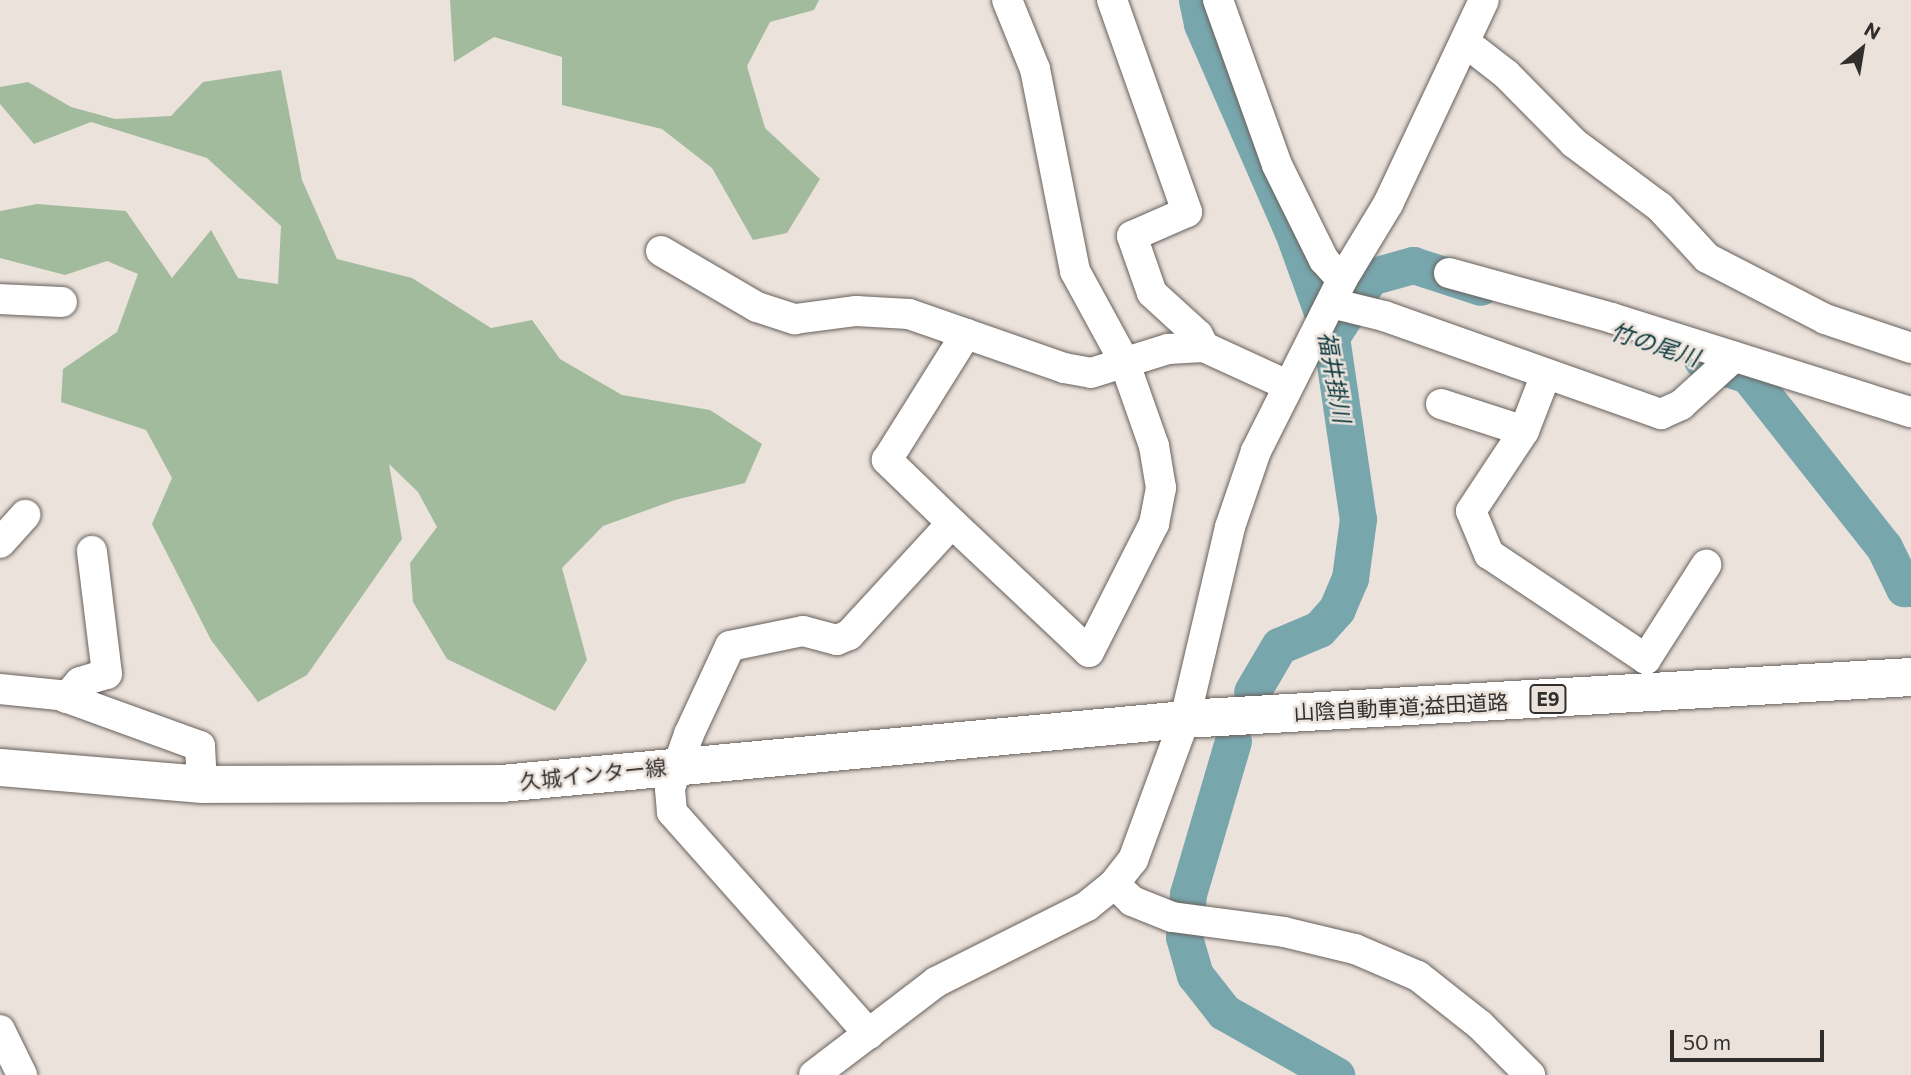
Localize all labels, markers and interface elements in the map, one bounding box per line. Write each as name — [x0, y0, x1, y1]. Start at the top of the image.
north arrow — [1827, 14, 1897, 84]
text: N — [1861, 17, 1885, 44]
water label: 竹の尾川 — [1607, 317, 1703, 371]
water label: 福井掛川 — [1313, 329, 1357, 425]
road number: E9 — [1529, 684, 1567, 714]
street label: 山陰自動車道;益田道路 — [1293, 689, 1509, 725]
street label: 久城インター線 — [519, 754, 667, 794]
scale bar — [1673, 1016, 1827, 1060]
text: 50 m — [1683, 1029, 1731, 1054]

